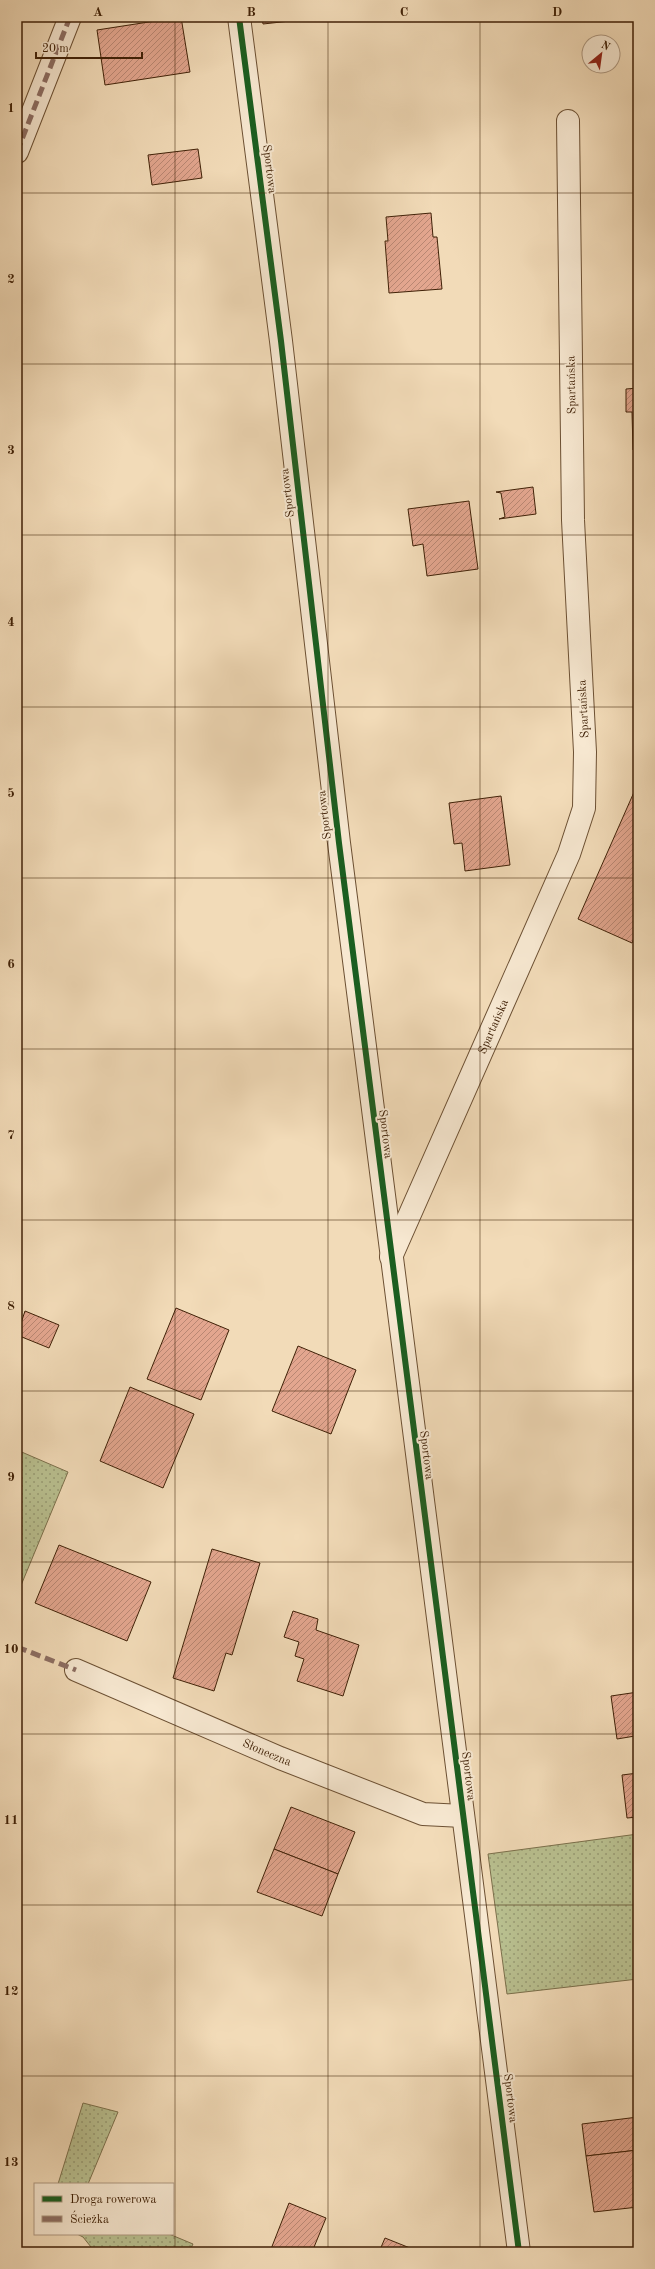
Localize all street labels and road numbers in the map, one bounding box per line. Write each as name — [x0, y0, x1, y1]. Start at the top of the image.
street label: Sportowa — [260, 144, 278, 194]
street label: Spartańska — [565, 356, 579, 414]
street label: Sportowa — [279, 468, 297, 518]
street label: Spartańska — [576, 679, 592, 738]
street label: Sportowa — [316, 790, 334, 840]
street label: Spartańska — [476, 998, 511, 1056]
street label: Sportowa — [376, 1109, 394, 1159]
street label: Sportowa — [417, 1430, 435, 1480]
street label: Słoneczna — [240, 1738, 293, 1769]
street label: Sportowa — [459, 1751, 477, 1801]
street label: Sportowa — [501, 2073, 519, 2123]

